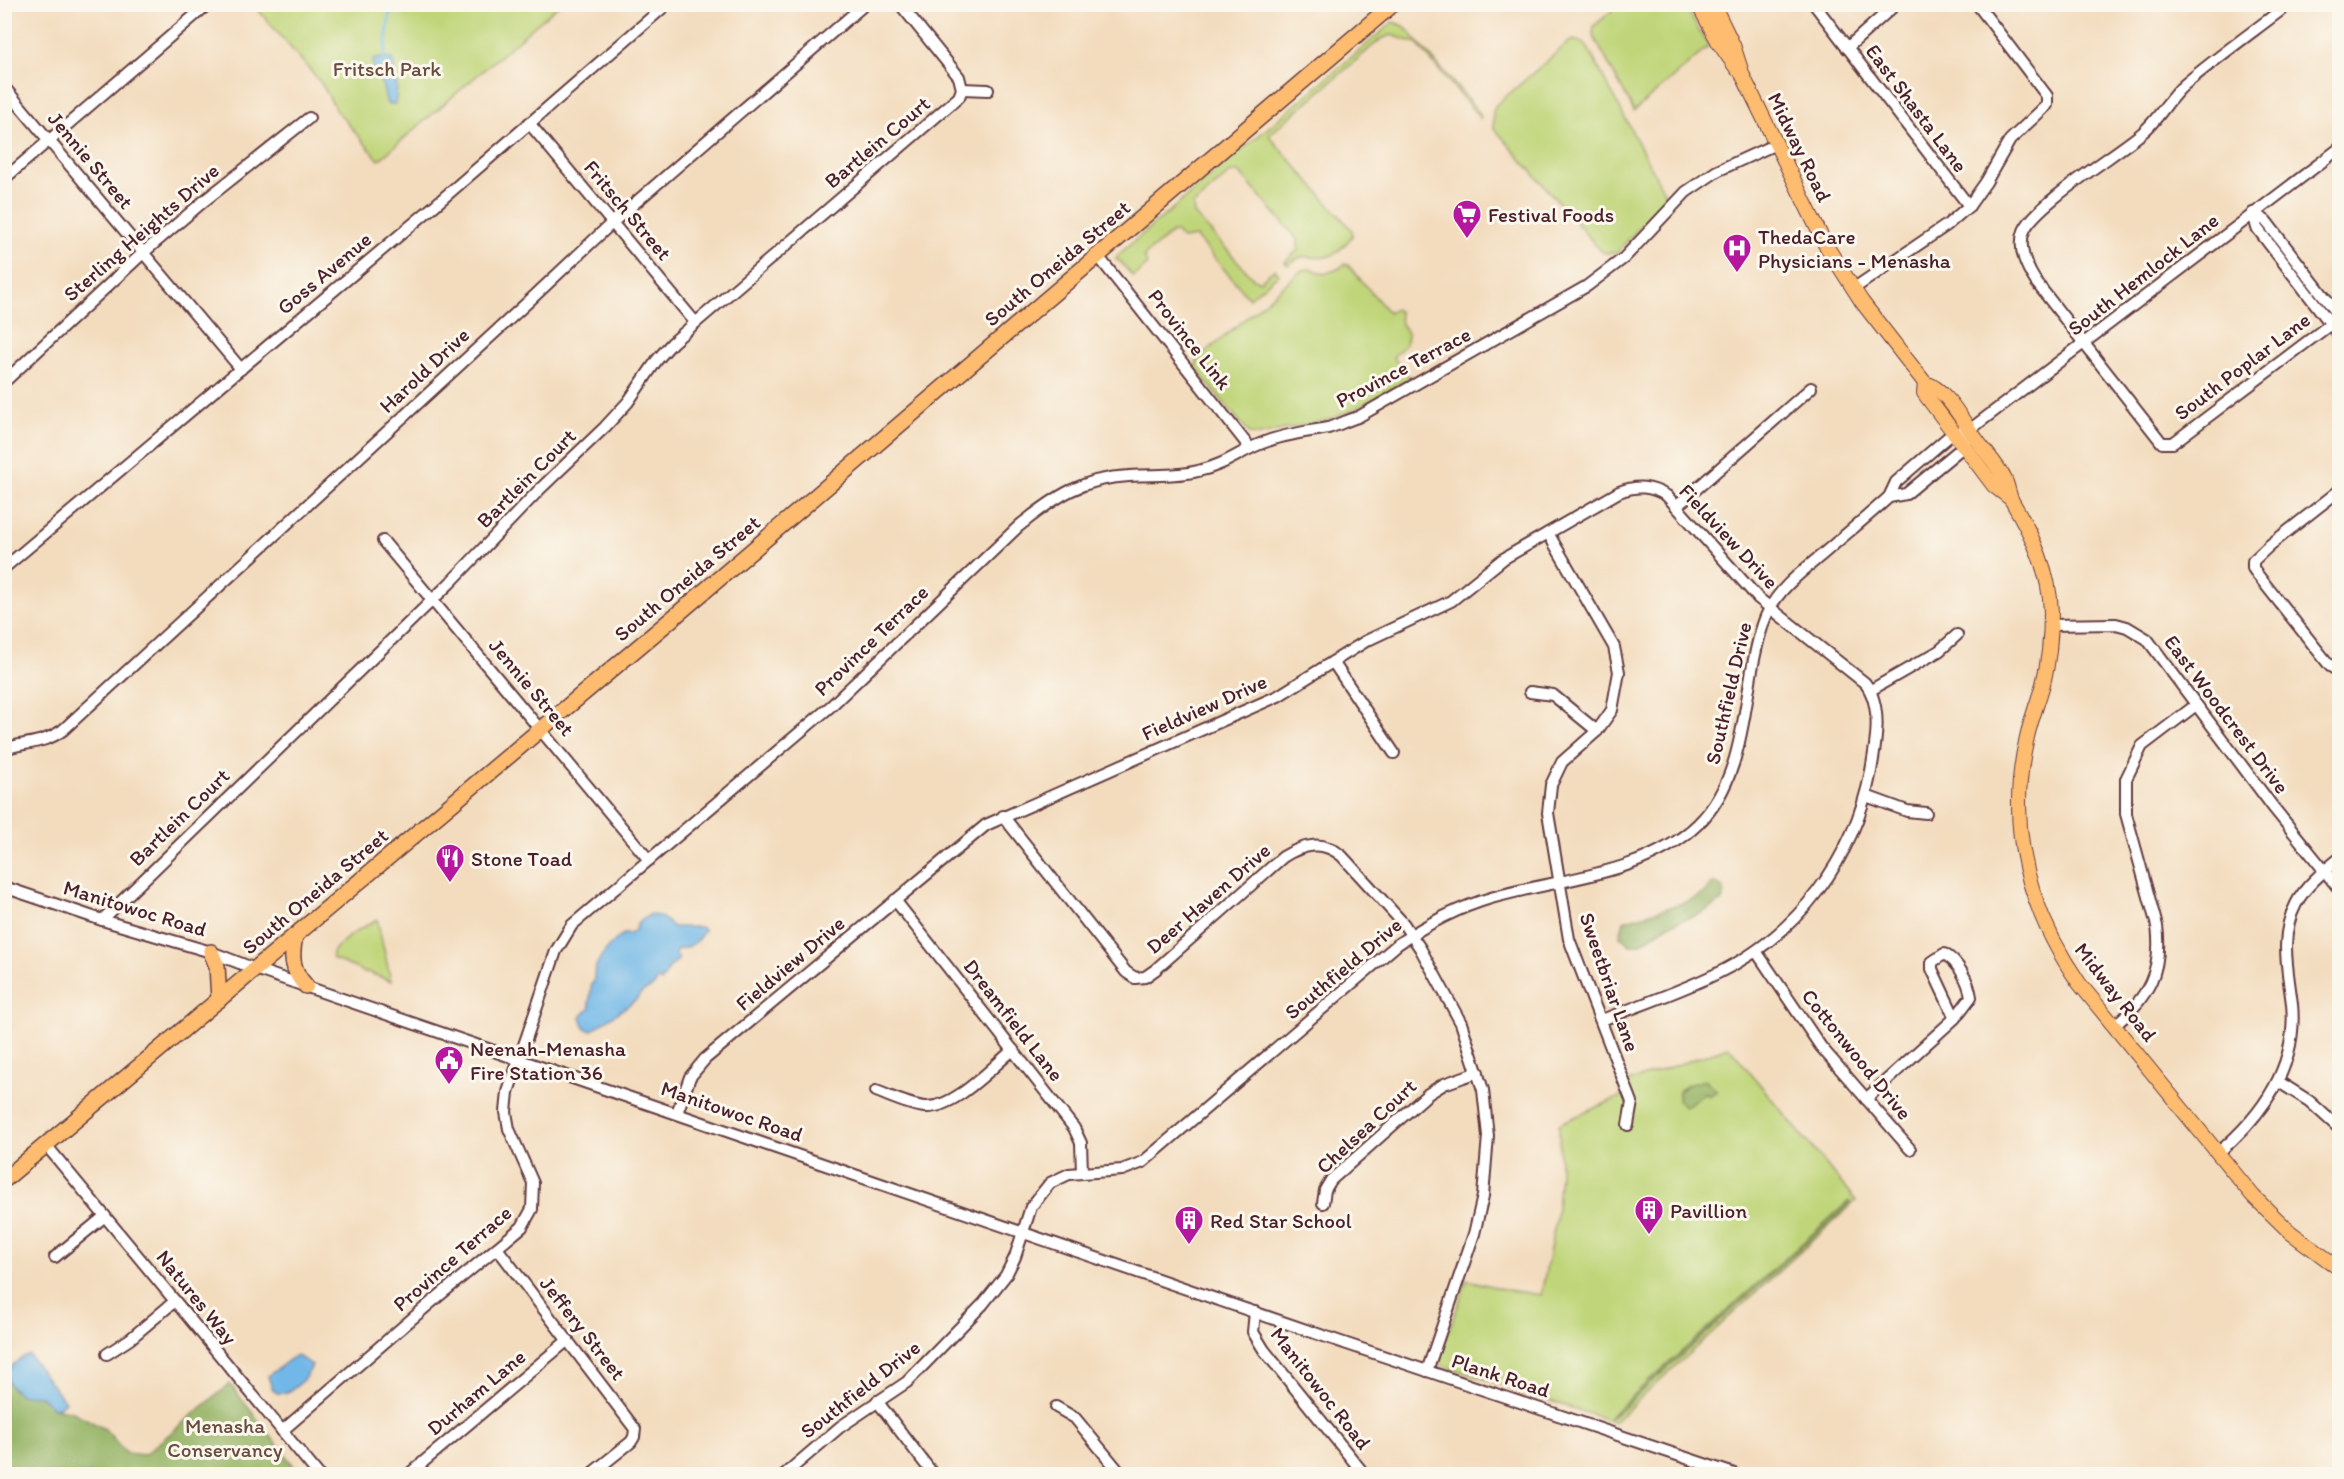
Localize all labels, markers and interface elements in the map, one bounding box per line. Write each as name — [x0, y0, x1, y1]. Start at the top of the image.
street label: East Shasta Lane — [1861, 39, 1973, 177]
park label: Fritsch Park — [333, 56, 441, 81]
street label: Midway Road — [1763, 88, 1837, 206]
street label: Bartlein Court — [819, 91, 935, 193]
street label: Jennie Street — [43, 106, 139, 214]
street label: Fritsch Street — [579, 155, 677, 265]
street label: Sterling Heights Drive — [58, 158, 224, 306]
street label: South Oneida Street — [979, 195, 1135, 331]
supermarket icon: Festival Foods — [1451, 198, 1483, 240]
place label: Festival Foods — [1488, 202, 1614, 227]
street label: South Hemlock Lane — [2063, 207, 2223, 341]
place label: ThedaCare Physicians - Menasha — [1758, 224, 1951, 273]
street label: Goss Avenue — [272, 226, 376, 320]
hospital icon: ThedaCare Physicians - Menasha — [1721, 232, 1753, 274]
street label: Province Link — [1143, 284, 1237, 394]
street label: South Poplar Lane — [2169, 307, 2315, 425]
street label: Province Terrace — [1331, 321, 1475, 413]
street label: Harold Drive — [374, 322, 474, 418]
street label: Bartlein Court — [471, 423, 581, 533]
street label: Fieldview Drive — [1674, 478, 1784, 594]
street label: South Oneida Street — [609, 510, 765, 646]
street label: Province Terrace — [809, 579, 933, 701]
street label: Southfield Drive — [1699, 619, 1757, 767]
street label: East Woodcrest Drive — [2159, 630, 2295, 798]
street label: Jennie Street — [484, 633, 580, 741]
street label: Fieldview Drive — [1138, 668, 1270, 746]
street label: Bartlein Court — [124, 763, 235, 871]
street label: South Oneida Street — [237, 823, 393, 959]
street label: Deer Haven Drive — [1141, 837, 1275, 959]
restaurant icon: Stone Toad — [434, 842, 466, 884]
place label: Stone Toad — [471, 846, 573, 871]
street label: Manitowoc Road — [60, 874, 210, 942]
street label: Sweetbriar Lane — [1575, 909, 1645, 1055]
street label: Fieldview Drive — [730, 910, 850, 1016]
street label: Southfield Drive — [1279, 912, 1407, 1024]
street label: Midway Road — [2070, 938, 2163, 1047]
street label: Dreamfield Lane — [959, 954, 1069, 1086]
street label: Cottonwood Drive — [1797, 984, 1917, 1124]
place label: Neenah-Menasha Fire Station 36 — [470, 1036, 626, 1085]
public building icon: Neenah-Menasha Fire Station 36 — [433, 1044, 465, 1086]
street label: Chelsea Court — [1311, 1073, 1421, 1179]
street label: Manitowoc Road — [658, 1075, 806, 1147]
building icon: Pavillion — [1633, 1194, 1665, 1236]
place label: Pavillion — [1670, 1198, 1747, 1223]
street label: Province Terrace — [388, 1200, 516, 1316]
building icon: Red Star School — [1173, 1204, 1205, 1246]
place label: Red Star School — [1210, 1208, 1352, 1233]
street label: Natures Way — [151, 1245, 243, 1349]
street label: Jeffery Street — [535, 1271, 631, 1385]
street label: Manitowoc Road — [1265, 1322, 1377, 1454]
street label: Southfield Drive — [795, 1334, 925, 1444]
street label: Durham Lane — [422, 1344, 530, 1440]
street label: Plank Road — [1449, 1347, 1554, 1403]
park label: Menasha Conservancy — [167, 1413, 283, 1462]

